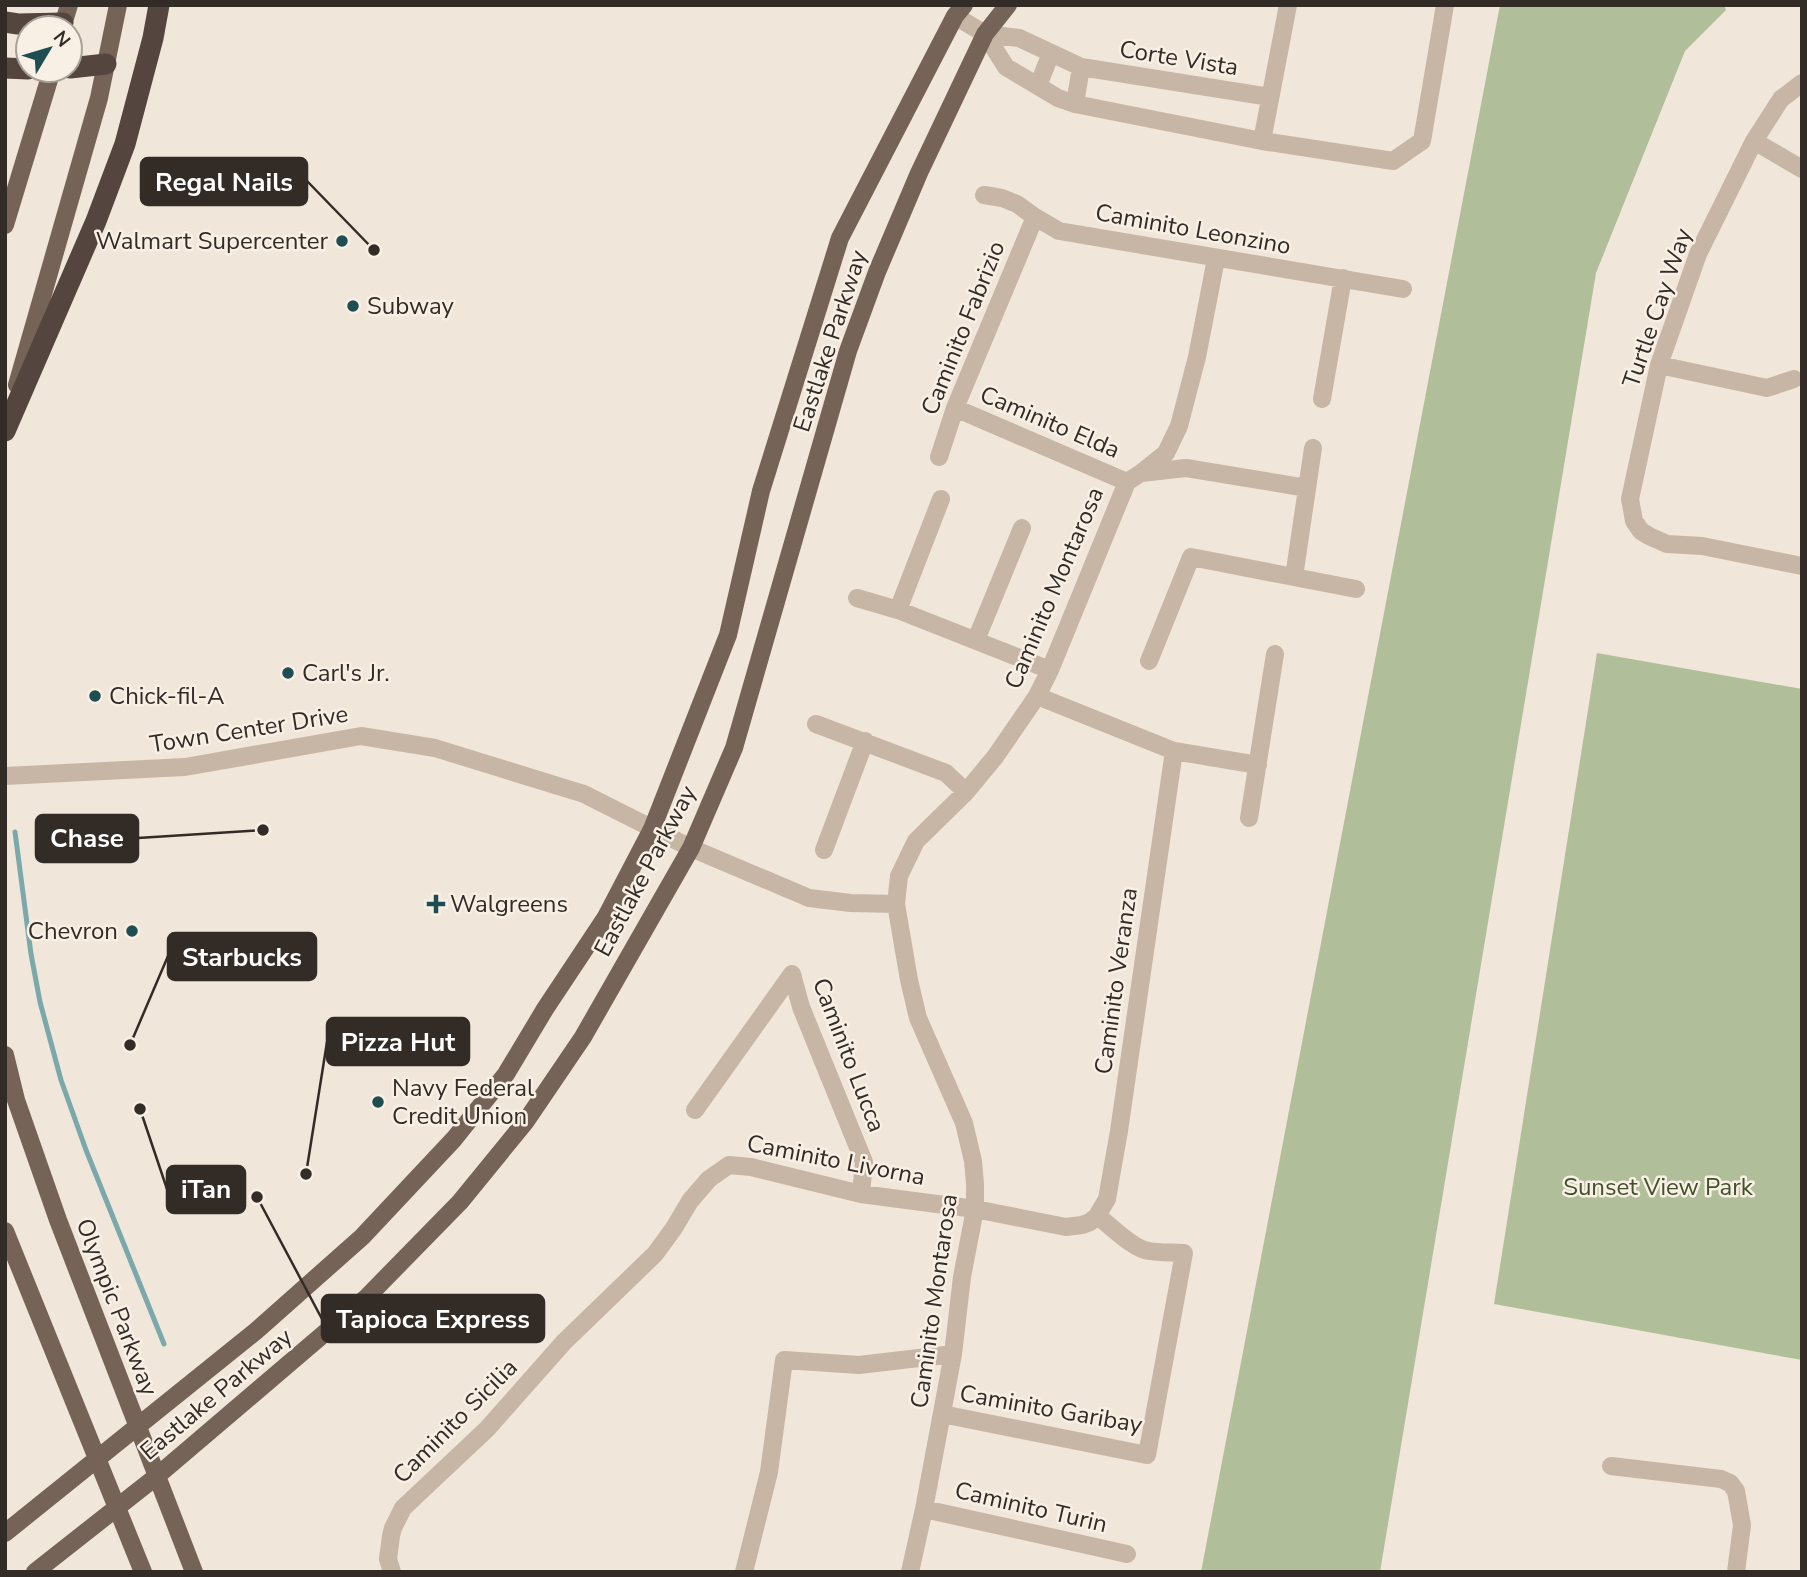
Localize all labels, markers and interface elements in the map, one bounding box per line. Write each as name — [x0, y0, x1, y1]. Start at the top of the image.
north arrow — [14, 14, 84, 84]
text: N — [47, 26, 76, 53]
street label: Corte Vista — [1117, 33, 1241, 83]
callout: Regal Nails — [141, 158, 307, 205]
text: Regal Nails — [155, 165, 293, 200]
street label: Caminito Leonzino — [1093, 196, 1293, 262]
street label: Turtle Cay Way — [1615, 223, 1699, 392]
place label: Walmart Supercenter — [96, 225, 328, 257]
marker: Walmart Supercenter — [334, 233, 350, 249]
street label: Caminito Fabrizio — [913, 236, 1013, 420]
street label: Eastlake Parkway — [786, 245, 875, 436]
place label: Subway — [367, 290, 455, 322]
marker: Subway — [345, 298, 361, 314]
street label: Caminito Elda — [975, 378, 1125, 466]
street label: Caminito Montarosa — [997, 482, 1111, 694]
place label: Carl's Jr. — [302, 657, 390, 689]
marker: Carl's Jr. — [280, 665, 296, 681]
place label: Chick-fil-A — [109, 680, 225, 712]
marker: Chick-fil-A — [87, 688, 103, 704]
street label: Town Center Drive — [148, 698, 350, 760]
street label: Eastlake Parkway — [586, 779, 704, 962]
callout: Chase — [36, 815, 138, 862]
text: Chase — [50, 821, 124, 856]
street label: Caminito Veranza — [1087, 886, 1145, 1076]
place label: Walgreens — [450, 888, 568, 920]
marker: Walgreens — [428, 896, 444, 912]
place label: Chevron — [28, 915, 118, 947]
marker: Chevron — [124, 923, 140, 939]
callout: Starbucks — [168, 933, 316, 980]
text: Starbucks — [182, 940, 302, 975]
street label: Caminito Lucca — [805, 973, 893, 1137]
callout: Pizza Hut — [327, 1018, 469, 1065]
text: Pizza Hut — [341, 1025, 456, 1060]
place label: Navy Federal Credit Union — [392, 1072, 534, 1132]
marker: Navy Federal Credit Union — [370, 1094, 386, 1110]
street label: Caminito Livorna — [744, 1127, 928, 1193]
callout: iTan — [167, 1166, 245, 1213]
park label: Sunset View Park — [1563, 1171, 1754, 1203]
text: iTan — [181, 1172, 231, 1207]
street label: Caminito Montarosa — [903, 1192, 965, 1410]
street label: Olympic Parkway — [68, 1214, 166, 1401]
callout: Tapioca Express — [322, 1295, 544, 1342]
text: Tapioca Express — [336, 1302, 530, 1337]
street label: Eastlake Parkway — [133, 1321, 299, 1467]
street label: Caminito Sicilia — [386, 1352, 524, 1490]
street label: Caminito Garibay — [957, 1377, 1145, 1441]
street label: Caminito Turin — [952, 1474, 1110, 1540]

